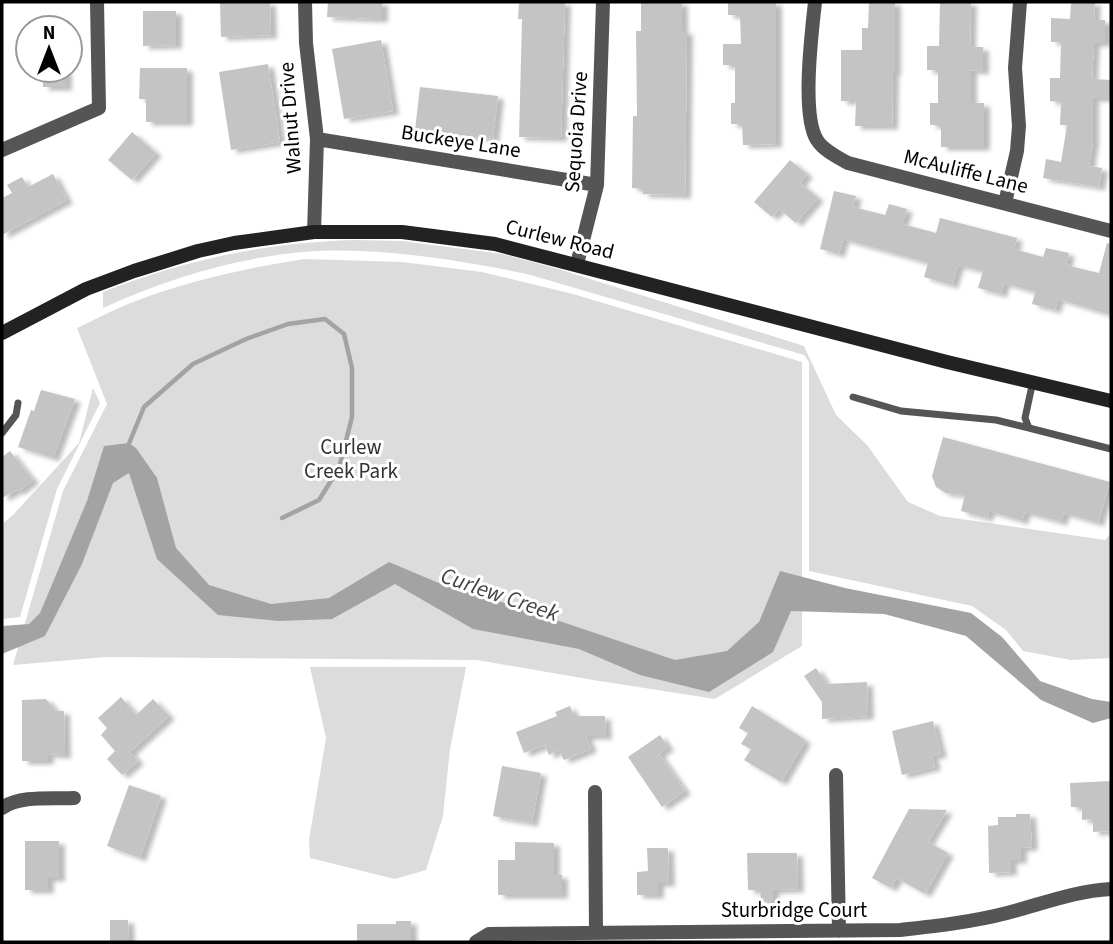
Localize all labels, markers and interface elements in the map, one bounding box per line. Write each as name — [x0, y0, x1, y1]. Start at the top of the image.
north arrow — [14, 14, 84, 84]
text: N — [43, 20, 55, 47]
street label: Walnut Drive — [271, 61, 309, 175]
street label: Sequoia Drive — [557, 70, 595, 194]
street label: Buckeye Lane — [399, 117, 523, 165]
street label: McAuliffe Lane — [901, 141, 1031, 201]
street label: Curlew Road — [503, 211, 617, 267]
park label: Curlew Creek Park — [304, 432, 398, 486]
water label: Curlew Creek — [436, 559, 564, 630]
street label: Sturbridge Court — [721, 895, 867, 925]

